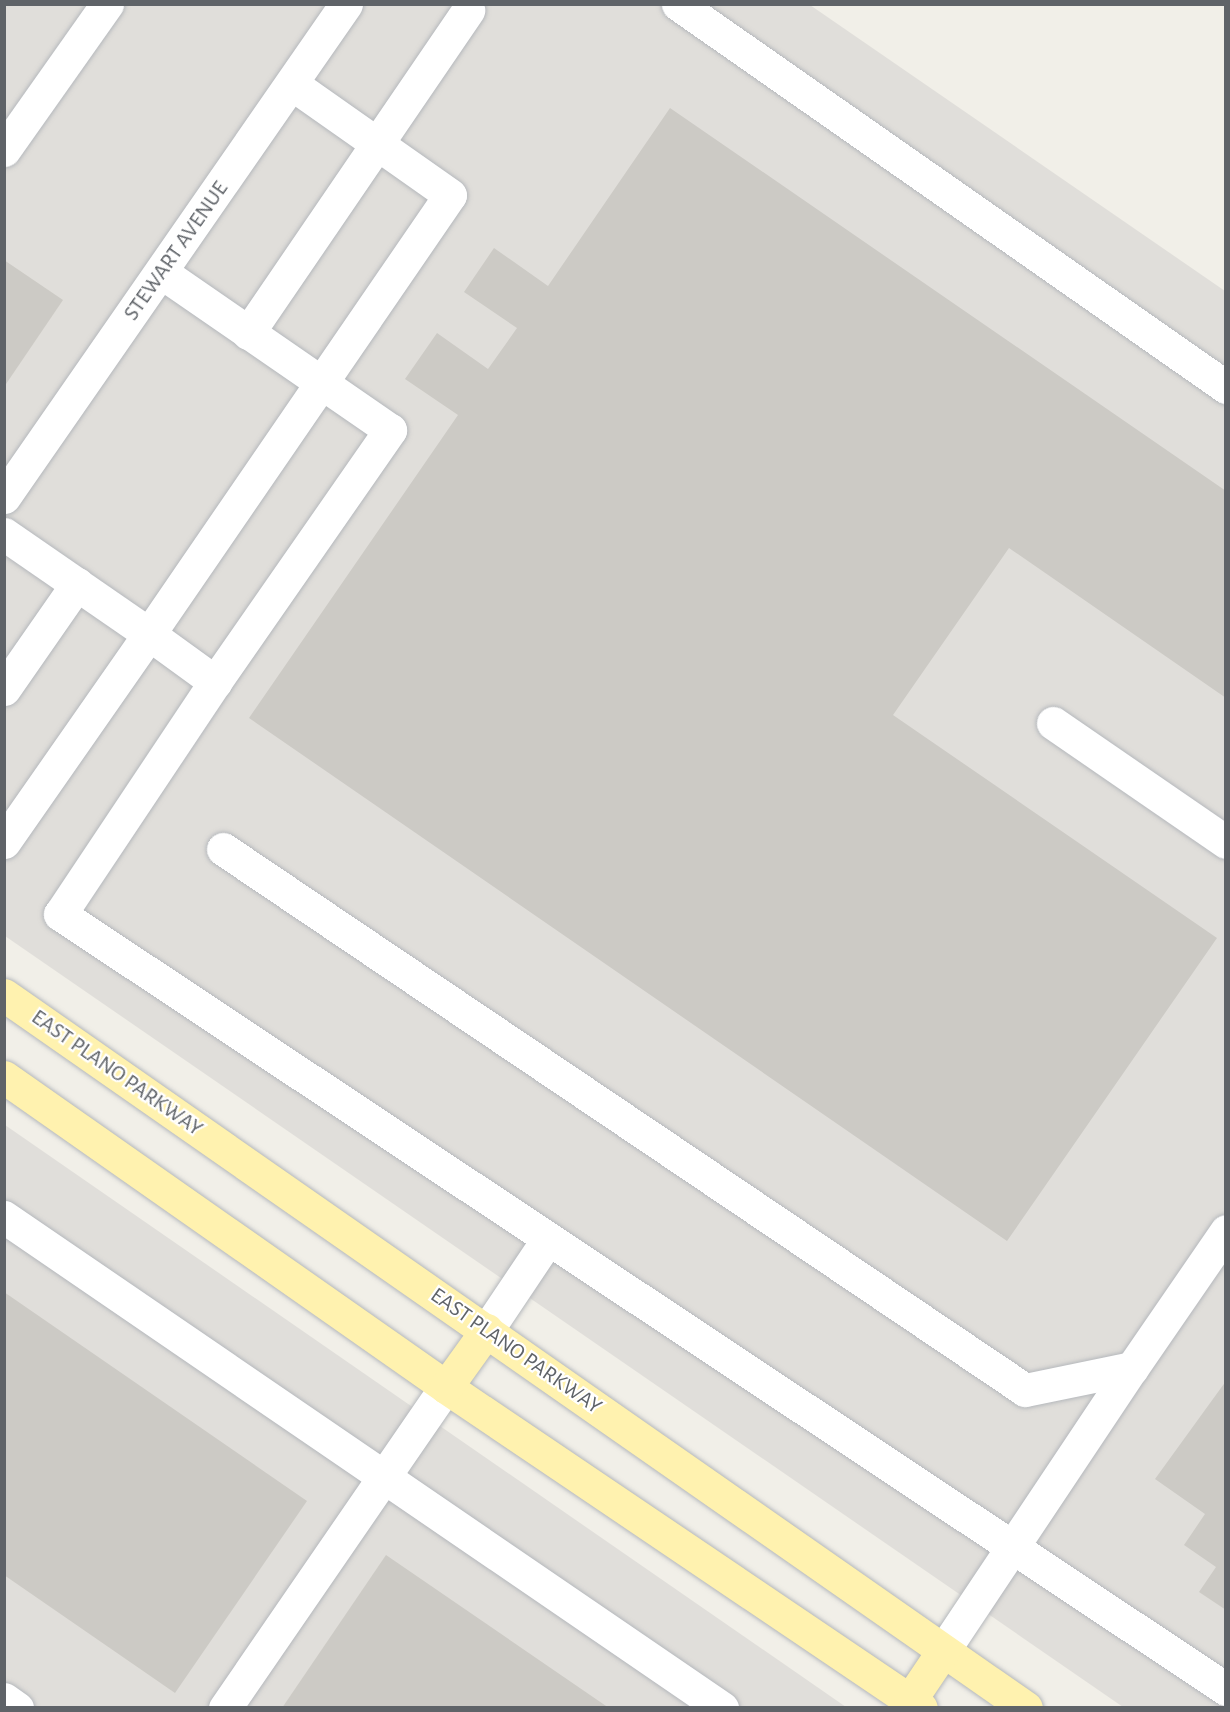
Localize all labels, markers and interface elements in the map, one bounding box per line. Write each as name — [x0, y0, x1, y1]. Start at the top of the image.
street label: STEWART AVENUE — [118, 176, 234, 326]
street label: EAST PLANO PARKWAY — [26, 1004, 208, 1142]
street label: EAST PLANO PARKWAY — [425, 1282, 607, 1420]

